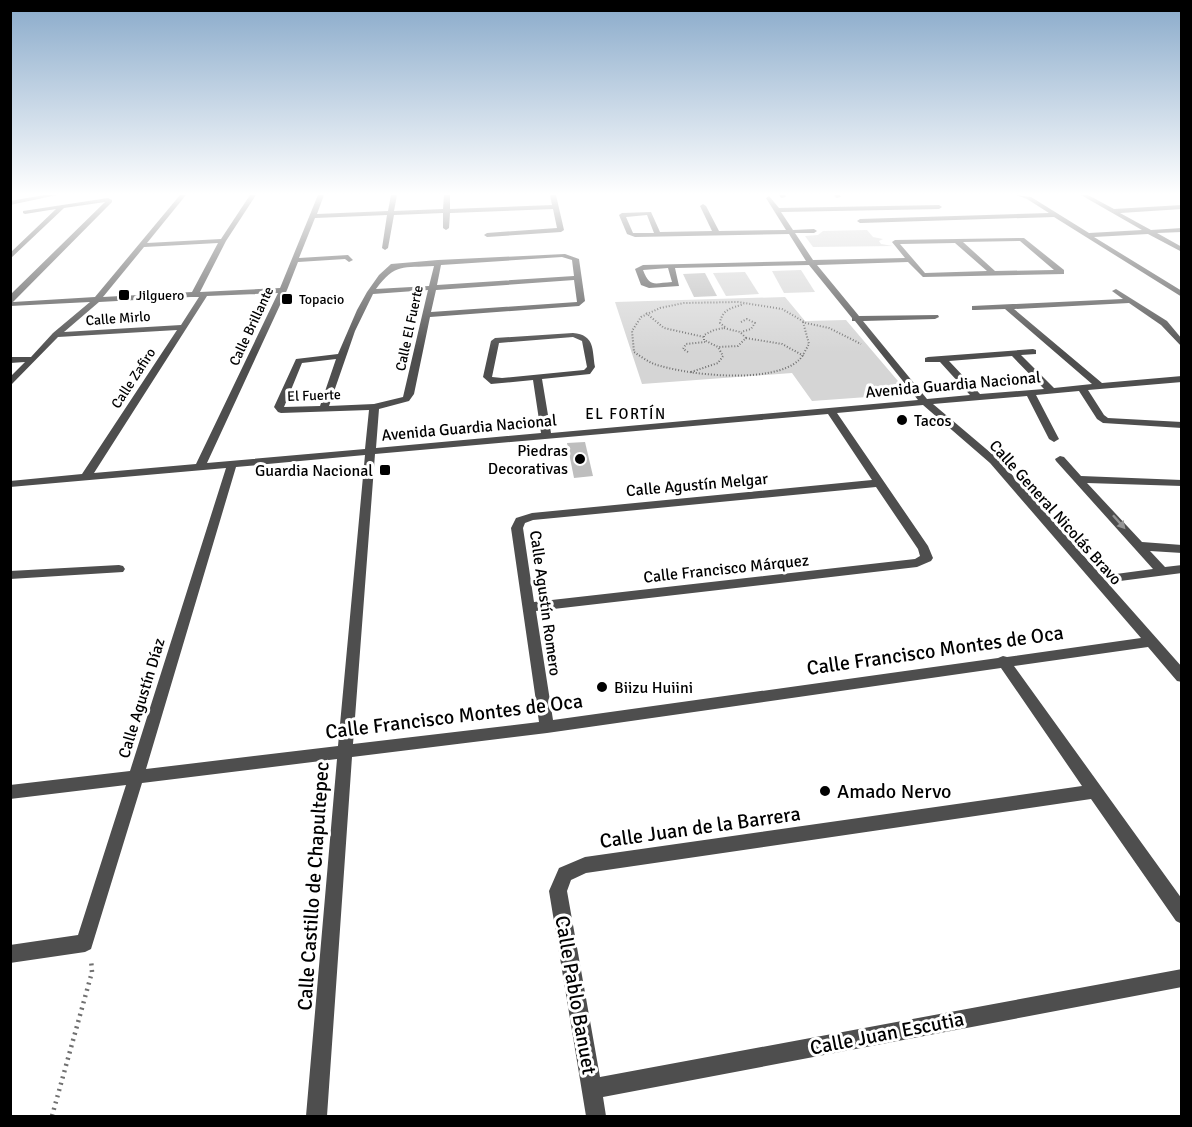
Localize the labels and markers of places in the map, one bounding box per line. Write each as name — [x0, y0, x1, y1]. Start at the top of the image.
place label: Jilguero — [136, 287, 184, 304]
marker: Jilguero — [117, 288, 131, 302]
place label: Topacio — [299, 291, 344, 308]
marker: Topacio — [280, 292, 294, 306]
place label: Tacos — [914, 411, 952, 431]
marker: Tacos — [895, 413, 909, 427]
place label: Piedras Decorativas — [488, 441, 568, 479]
marker: Piedras Decorativas — [573, 452, 587, 466]
place label: Guardia Nacional — [255, 461, 373, 481]
marker: Guardia Nacional — [378, 463, 392, 477]
place label: Biizu Huiini — [614, 678, 693, 698]
marker: Biizu Huiini — [595, 680, 609, 694]
place label: Amado Nervo — [837, 779, 951, 804]
marker: Amado Nervo — [818, 784, 832, 798]

